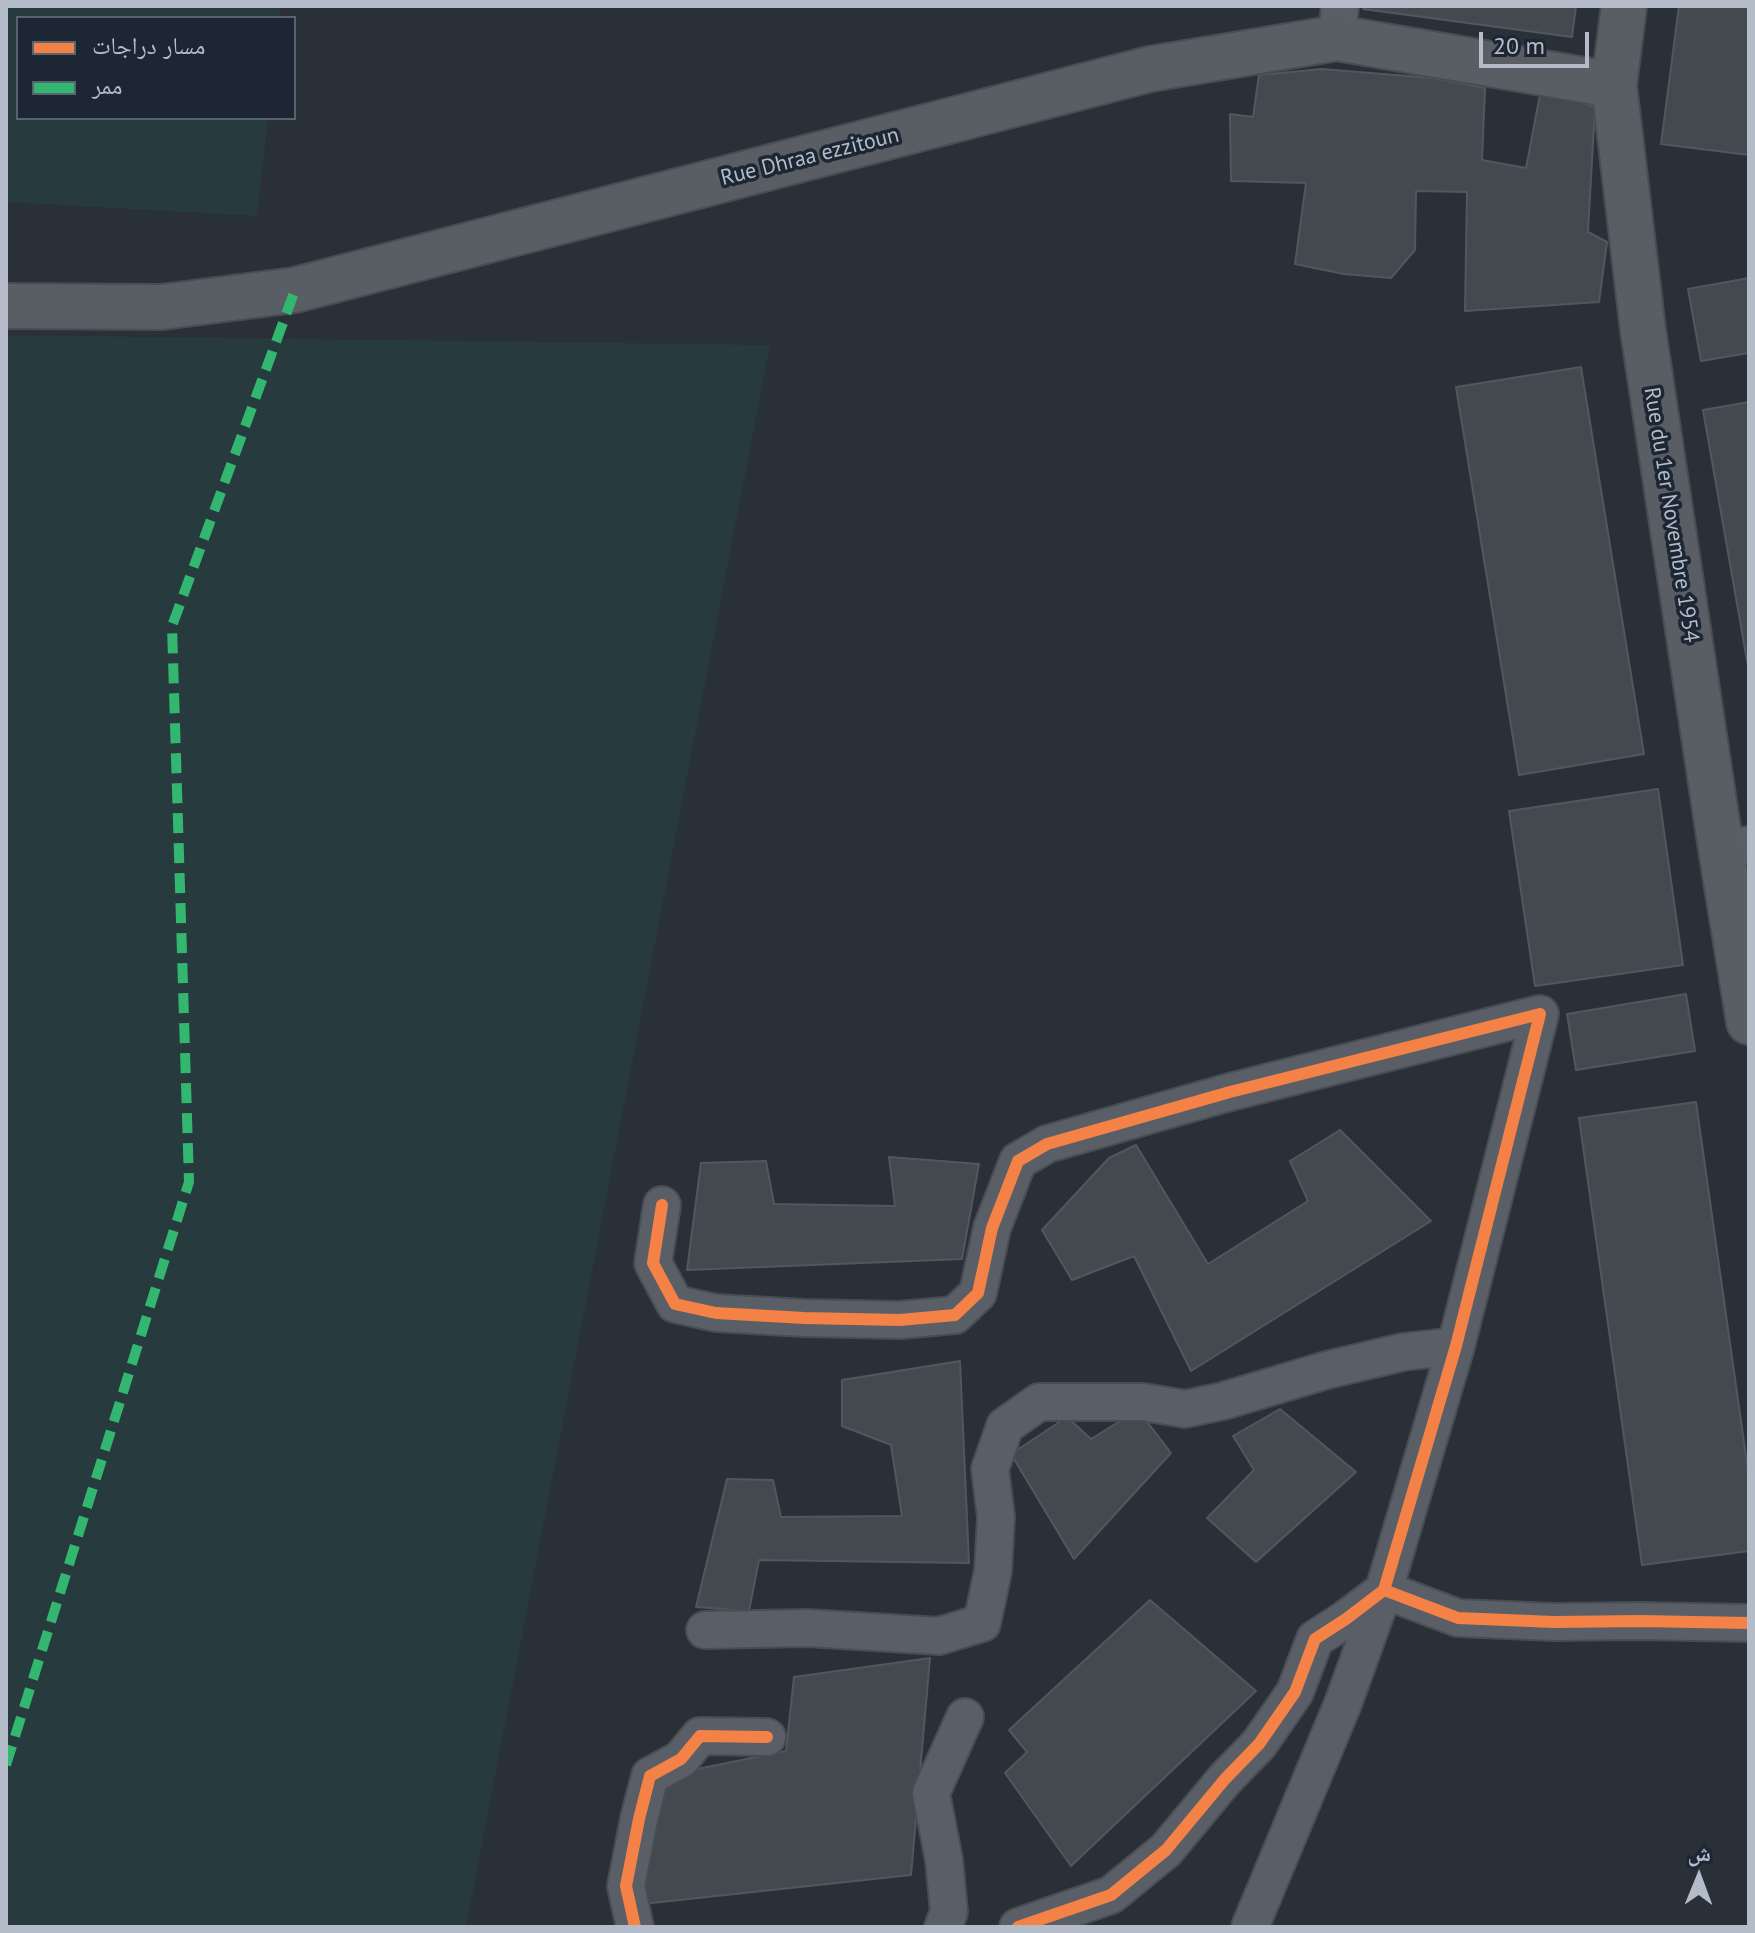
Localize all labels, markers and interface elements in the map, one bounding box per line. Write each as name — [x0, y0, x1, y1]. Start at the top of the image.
legend — [16, 16, 296, 120]
scale bar — [1483, 16, 1593, 66]
text: مسار دراجات — [92, 30, 205, 61]
text: 20 m — [1493, 30, 1545, 61]
text: ممر — [92, 70, 123, 101]
street label: Rue Dhraa ezzitoun — [718, 122, 902, 192]
street label: Rue du 1er Novembre 1954 — [1638, 386, 1704, 644]
north arrow — [1659, 1837, 1739, 1917]
text: ش — [1688, 1839, 1711, 1867]

